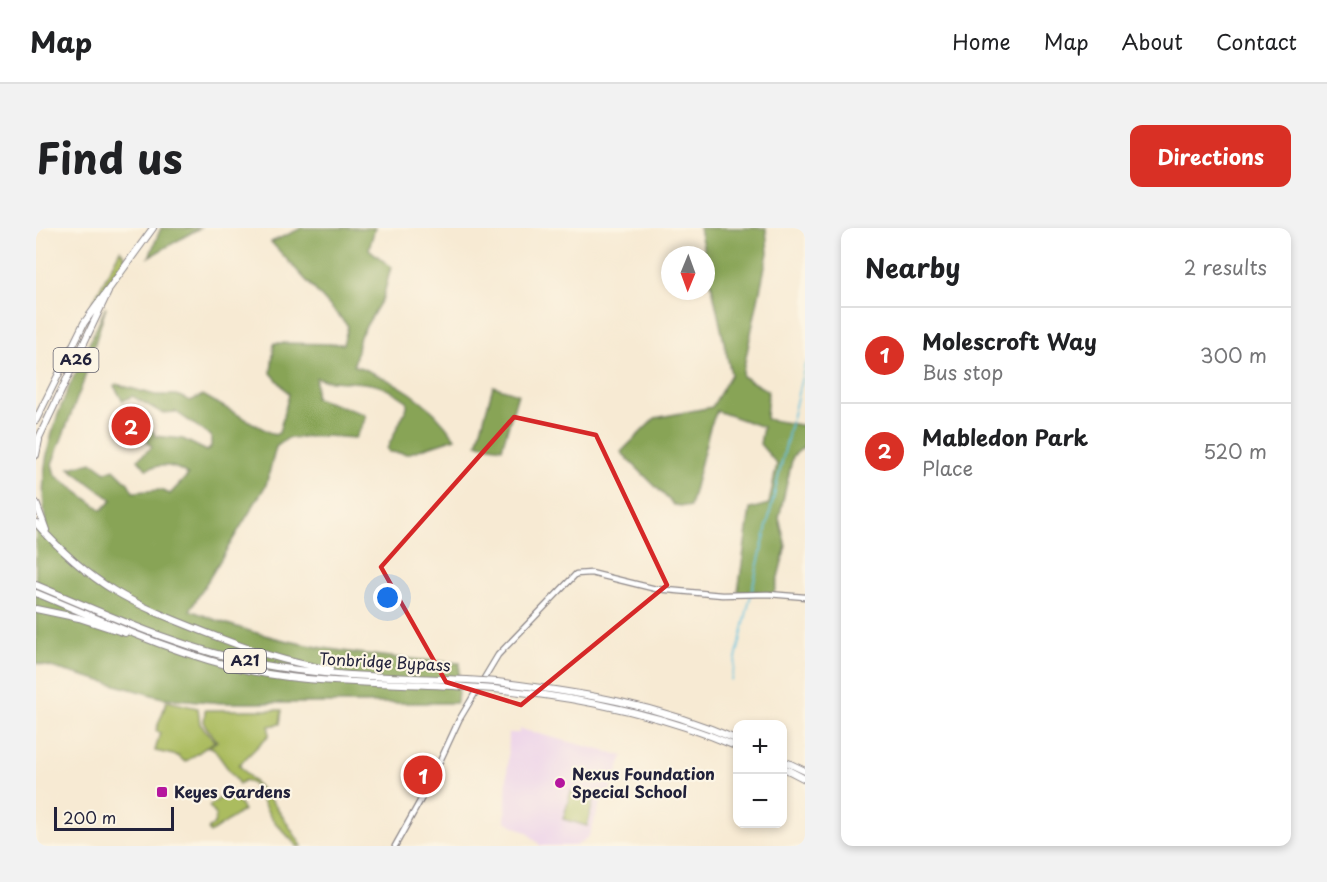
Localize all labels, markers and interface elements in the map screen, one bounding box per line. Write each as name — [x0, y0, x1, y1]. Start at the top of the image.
text: Map — [30, 20, 92, 63]
text: Home — [952, 25, 1011, 57]
text: Map — [1044, 25, 1089, 57]
text: About — [1122, 25, 1183, 57]
text: Contact — [1216, 25, 1297, 57]
text: Find us — [36, 125, 183, 188]
button: Directions — [1130, 125, 1291, 187]
north arrow — [661, 246, 715, 300]
text: Nearby — [865, 248, 960, 287]
text: 2 results — [1184, 252, 1267, 282]
text: Molescroft Way — [922, 324, 1097, 357]
text: 1 — [880, 340, 889, 370]
text: 300 m — [1200, 340, 1267, 370]
road number: A26 — [54, 348, 99, 372]
text: Bus stop — [922, 357, 1003, 387]
pin: 2 — [112, 404, 151, 448]
text: Mabledon Park — [922, 420, 1088, 453]
text: 2 — [877, 436, 892, 466]
text: 520 m — [1203, 436, 1267, 466]
text: Place — [922, 453, 973, 483]
your location — [373, 583, 402, 612]
street label: Tonbridge Bypass — [319, 646, 451, 676]
road number: A21 — [224, 649, 266, 673]
map controls — [733, 720, 787, 828]
button: + — [733, 720, 787, 774]
pin: 1 — [404, 752, 442, 798]
place label: Nexus Foundation Special School — [572, 761, 715, 803]
button: − — [733, 774, 787, 828]
marker: Nexus Foundation Special School — [553, 776, 567, 790]
place label: Keyes Gardens — [174, 779, 291, 803]
marker: Keyes Gardens — [155, 785, 169, 799]
scale bar — [54, 804, 174, 832]
text: 200 m — [63, 805, 116, 829]

